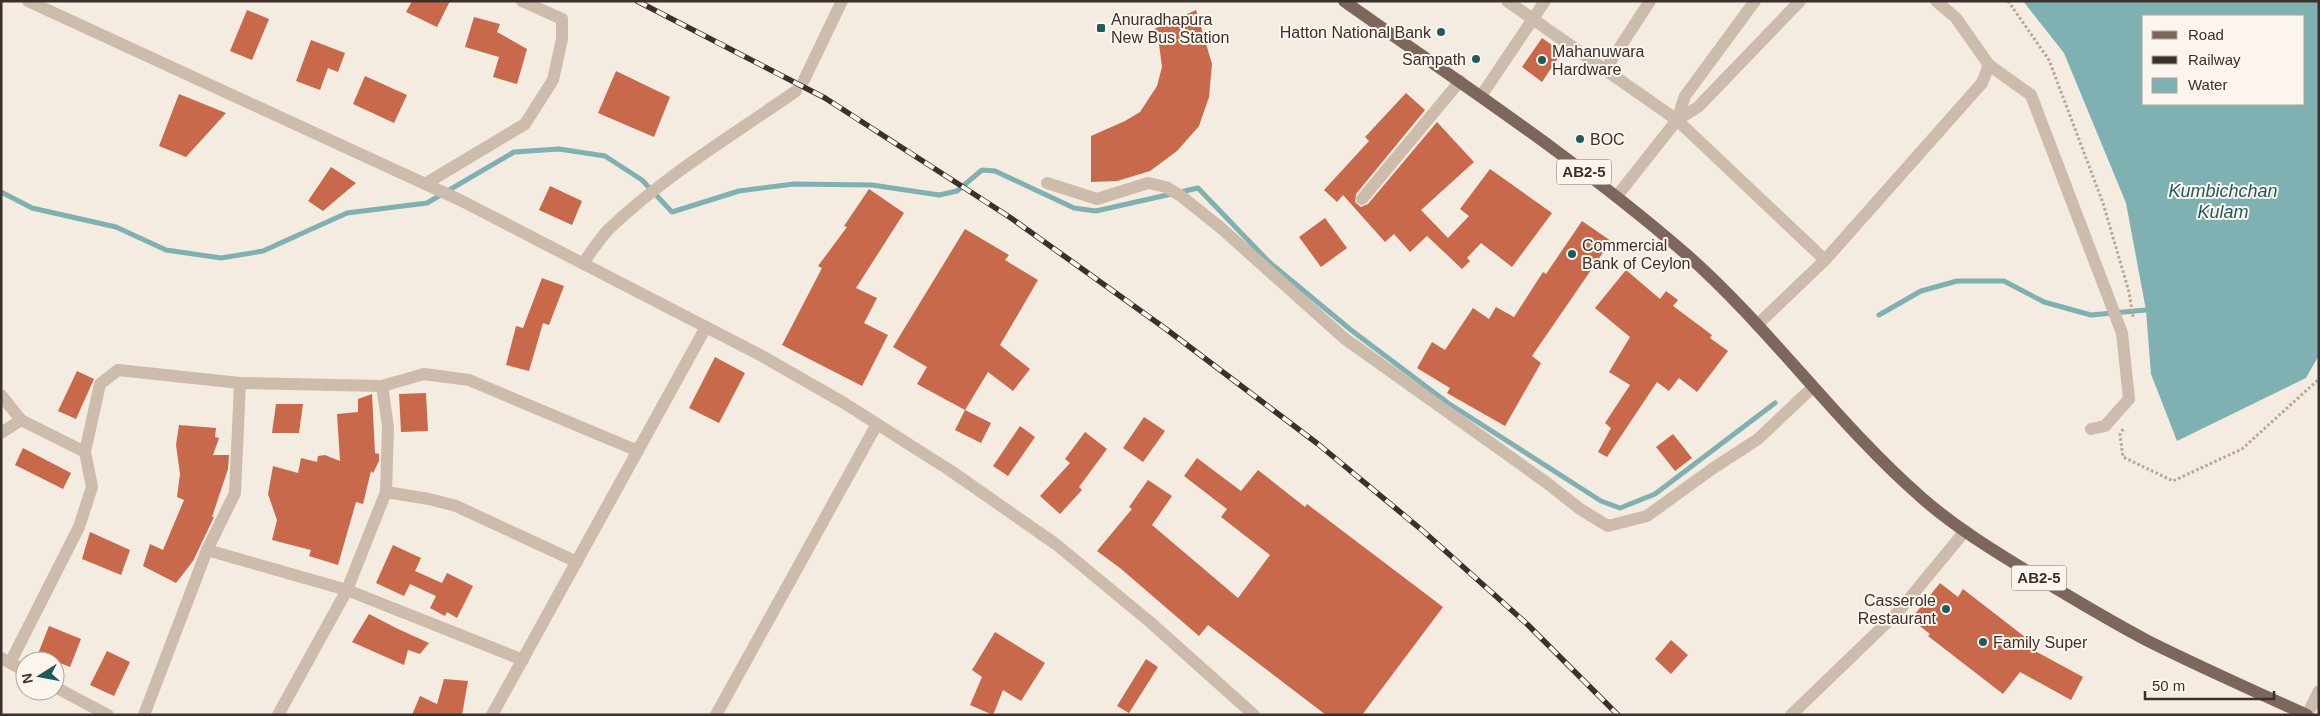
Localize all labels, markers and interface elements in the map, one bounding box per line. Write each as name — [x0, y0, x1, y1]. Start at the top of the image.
place label: Anuradhapura New Bus Station — [1111, 11, 1229, 46]
legend — [2142, 15, 2305, 105]
marker: Anuradhapura New Bus Station — [1095, 22, 1107, 34]
place label: Hatton National Bank — [1280, 24, 1432, 41]
marker: Hatton National Bank — [1435, 26, 1447, 38]
text: Road — [2188, 26, 2224, 43]
place label: Mahanuwara Hardware — [1552, 43, 1645, 78]
place label: Sampath — [1402, 51, 1466, 68]
text: Railway — [2188, 51, 2241, 68]
marker: Sampath — [1470, 53, 1482, 65]
marker: Mahanuwara Hardware — [1536, 54, 1548, 66]
text: Water — [2188, 76, 2227, 93]
place label: BOC — [1590, 131, 1625, 148]
marker: BOC — [1574, 133, 1586, 145]
road number: AB2-5 — [1556, 160, 1612, 184]
water label: Kumbichchan Kulam — [2168, 181, 2278, 222]
place label: Commercial Bank of Ceylon — [1582, 237, 1691, 272]
marker: Commercial Bank of Ceylon — [1566, 248, 1578, 260]
road number: AB2-5 — [2012, 566, 2066, 590]
place label: Casserole Restaurant — [1858, 592, 1937, 627]
marker: Casserole Restaurant — [1940, 603, 1952, 615]
place label: Family Super — [1993, 634, 2088, 651]
marker: Family Super — [1977, 636, 1989, 648]
north arrow — [15, 651, 65, 701]
scale bar — [2145, 668, 2274, 700]
text: N — [18, 672, 36, 685]
text: 50 m — [2152, 677, 2185, 694]

